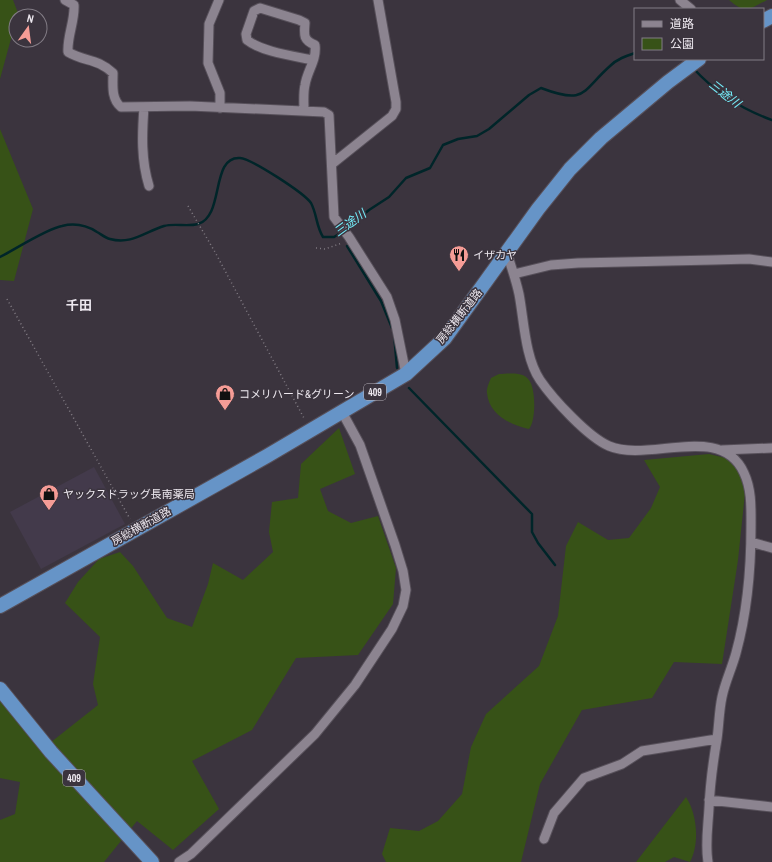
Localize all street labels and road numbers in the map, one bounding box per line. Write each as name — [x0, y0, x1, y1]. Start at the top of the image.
street label: 房総横断道路 — [433, 286, 485, 346]
road number: 409 — [364, 384, 386, 400]
street label: 房総横断道路 — [109, 504, 173, 548]
road number: 409 — [63, 770, 85, 786]

